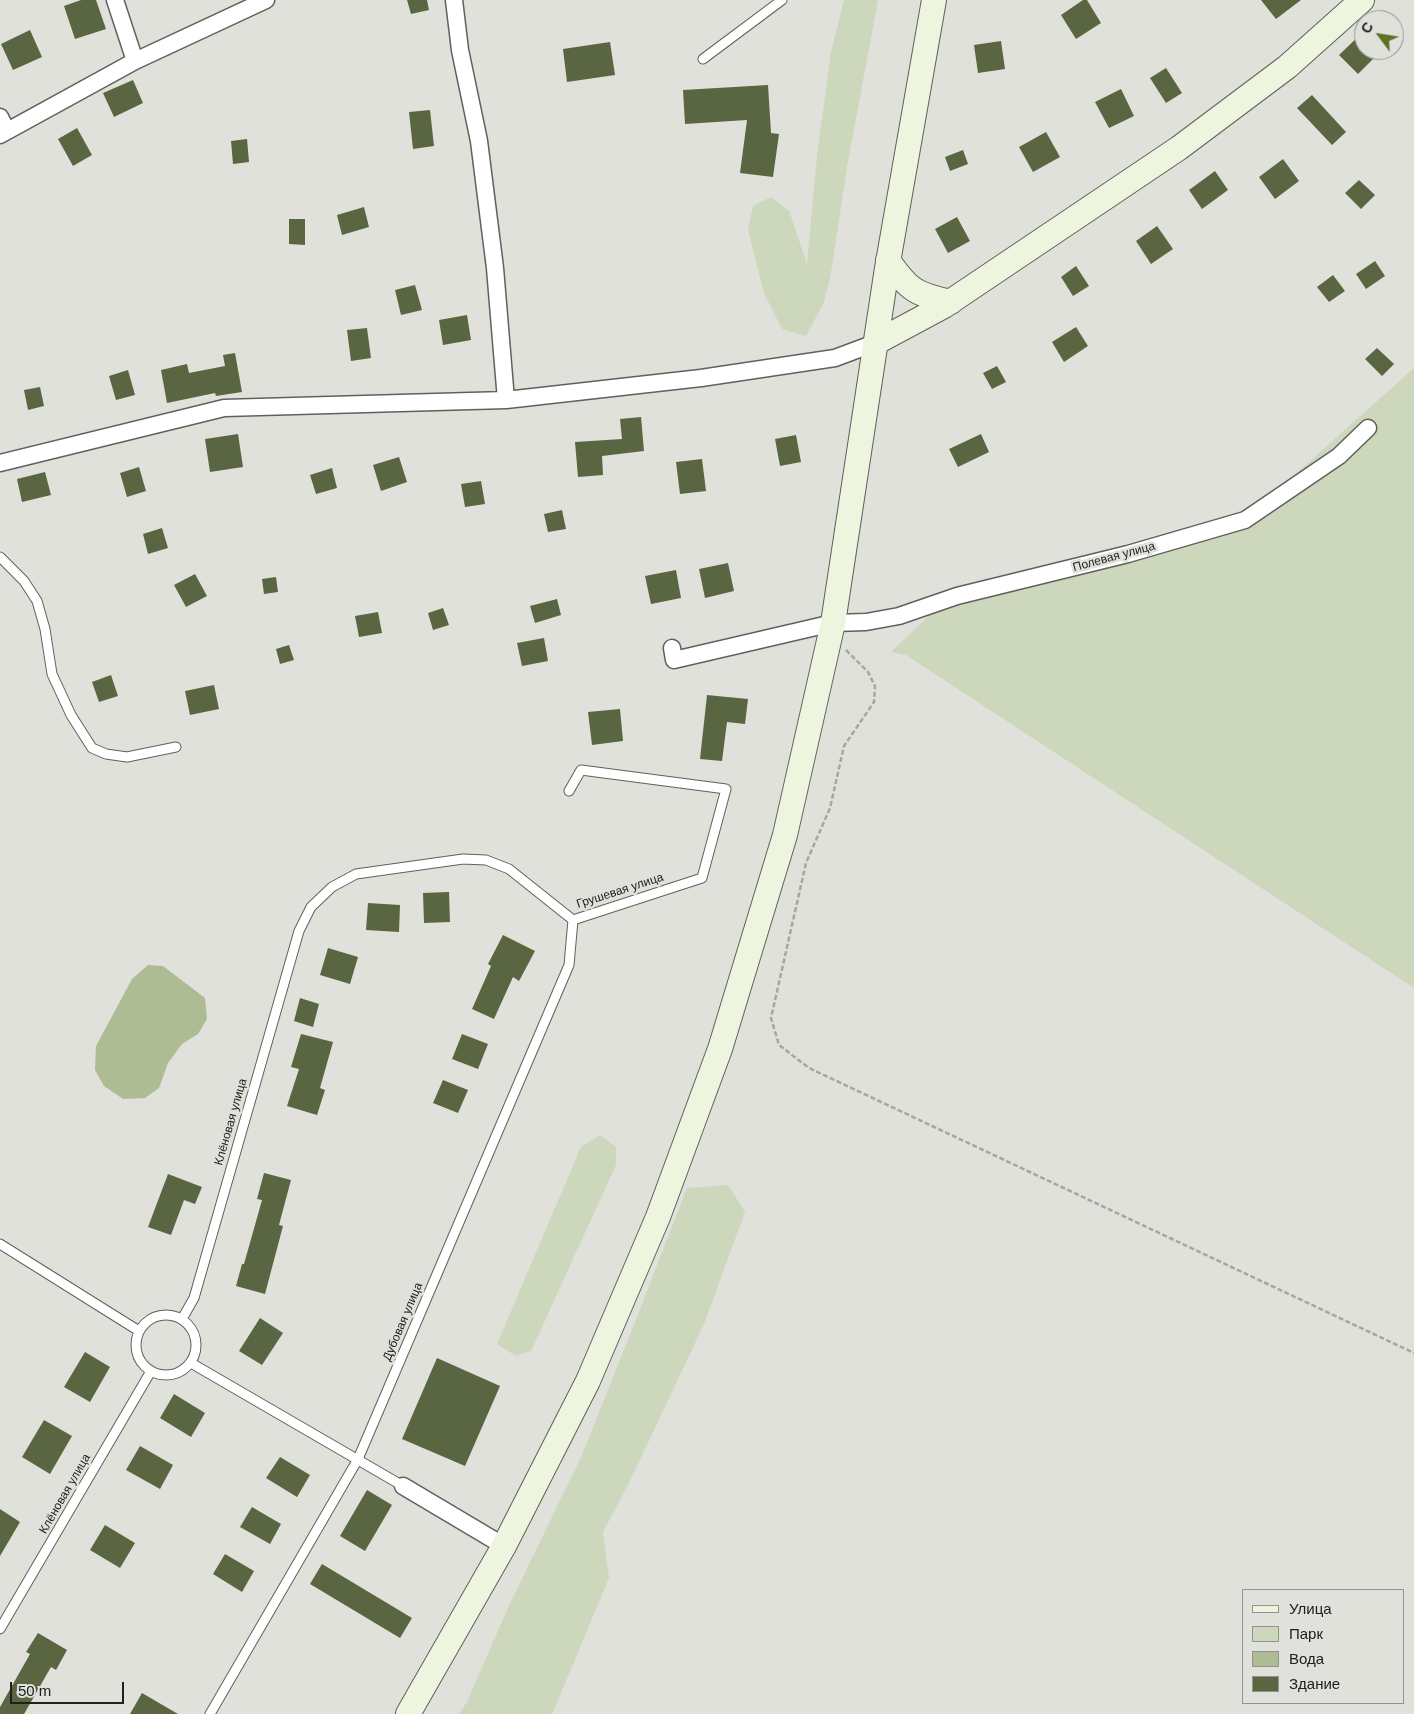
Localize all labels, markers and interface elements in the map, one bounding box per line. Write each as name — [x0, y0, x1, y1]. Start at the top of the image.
north arrow — [1354, 10, 1404, 60]
text: С — [1358, 19, 1376, 36]
street label: Полевая улица — [1071, 539, 1157, 575]
street label: Грушевая улица — [575, 870, 665, 912]
street label: Клёновая улица — [212, 1077, 250, 1167]
street label: Дубовая улица — [380, 1281, 426, 1363]
street label: Клёновая улица — [36, 1452, 94, 1536]
legend — [1242, 1589, 1404, 1704]
text: Улица — [1289, 1600, 1332, 1617]
text: Парк — [1289, 1625, 1323, 1642]
text: Вода — [1289, 1650, 1324, 1667]
scale bar — [12, 1672, 126, 1704]
text: Здание — [1289, 1675, 1340, 1692]
text: 50 m — [18, 1682, 51, 1699]

